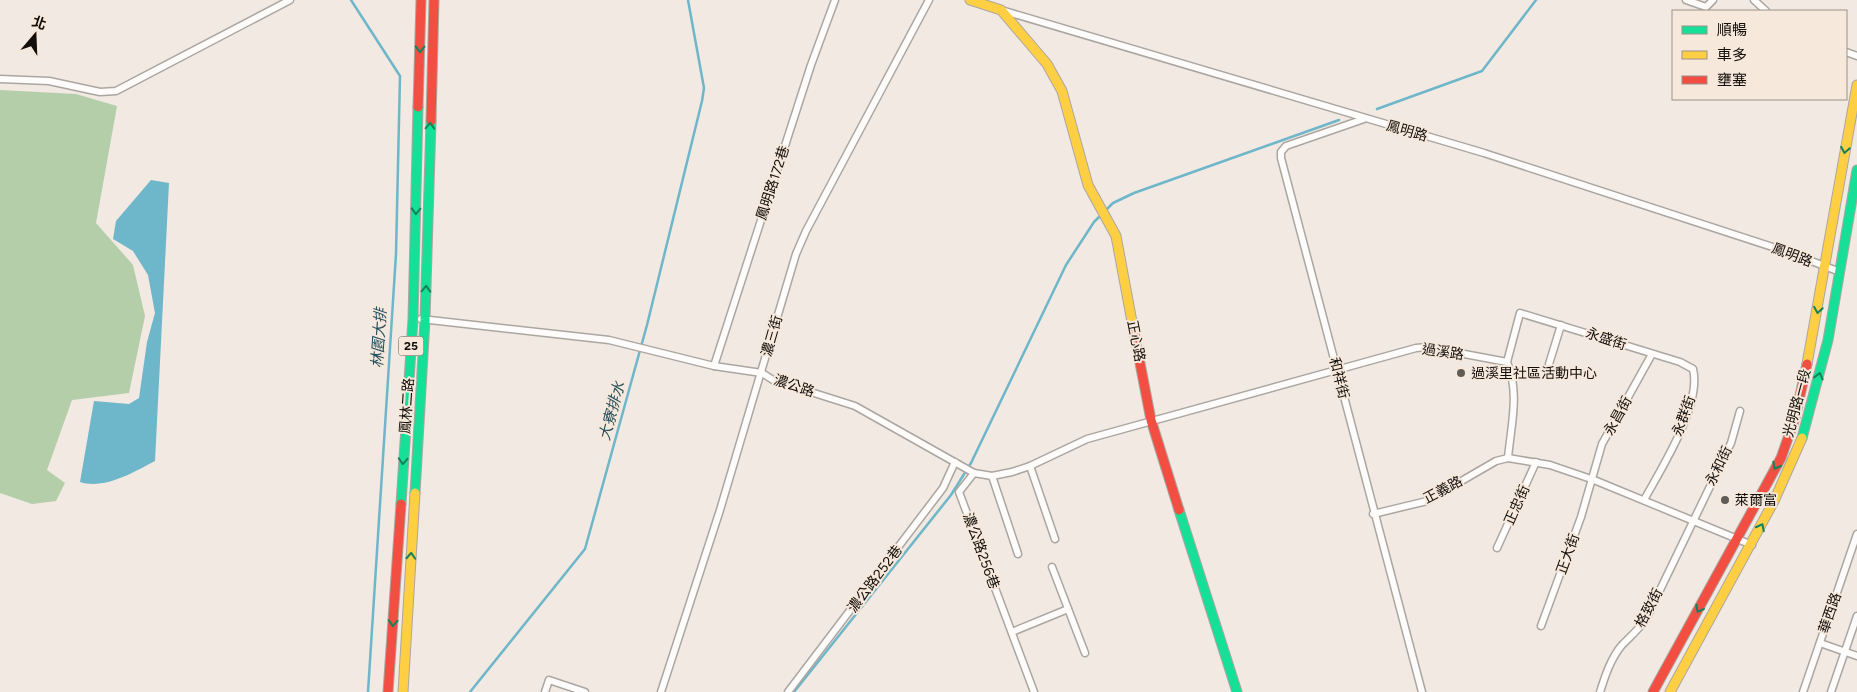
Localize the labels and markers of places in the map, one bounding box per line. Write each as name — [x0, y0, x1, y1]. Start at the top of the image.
place label: 過溪里社區活動中心 — [1471, 365, 1597, 382]
marker: 過溪里社區活動中心 — [1455, 367, 1467, 379]
place label: 萊爾富 — [1735, 492, 1777, 509]
marker: 萊爾富 — [1719, 494, 1731, 506]

